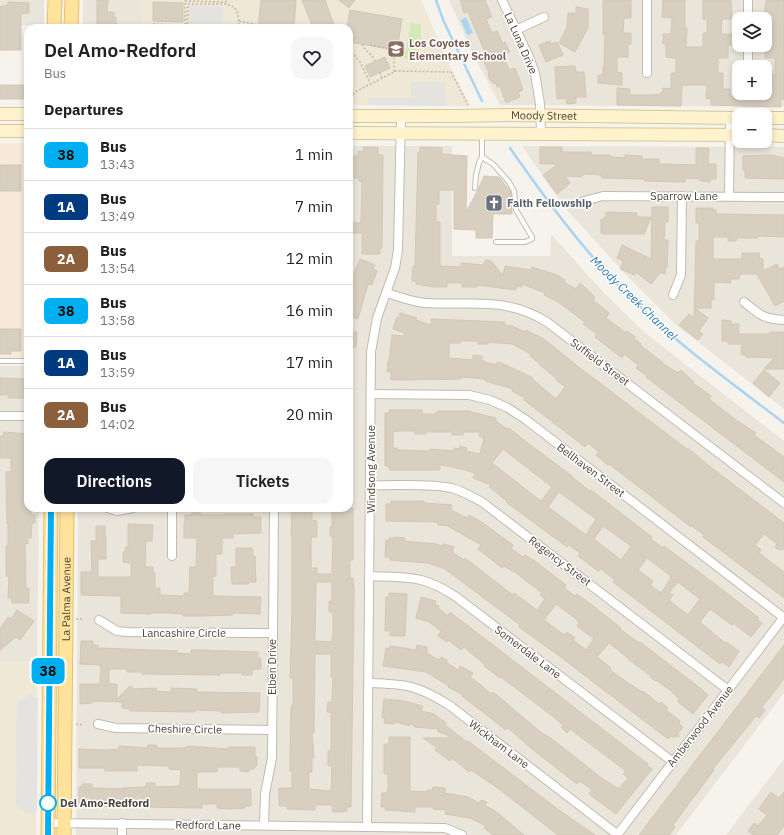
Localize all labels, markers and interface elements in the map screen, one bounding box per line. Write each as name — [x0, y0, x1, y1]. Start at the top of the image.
street label: La Luna Drive — [501, 10, 541, 76]
map controls — [732, 12, 772, 148]
button: layers — [732, 12, 772, 52]
place label: Los Coyotes Elementary School — [409, 36, 507, 63]
button: heart — [291, 37, 333, 79]
text: Del Amo-Redford — [44, 38, 196, 62]
school or university icon: Los Coyotes Elementary School — [386, 39, 406, 59]
button: + — [732, 60, 772, 100]
text: Bus — [44, 65, 66, 82]
text: Departures — [44, 100, 123, 119]
street label: Moody Street — [511, 108, 577, 123]
button: − — [732, 108, 772, 148]
text: Bus — [100, 137, 127, 156]
text: 1 min — [295, 145, 333, 164]
text: 38 — [58, 146, 74, 164]
text: 13:43 — [100, 156, 135, 173]
text: Bus — [100, 189, 127, 208]
street label: Sparrow Lane — [650, 189, 718, 203]
church icon: Faith Fellowship — [484, 193, 504, 213]
place label: Faith Fellowship — [507, 196, 592, 210]
text: 7 min — [295, 197, 333, 216]
text: 1A — [57, 198, 75, 216]
text: 13:49 — [100, 208, 135, 225]
text: Bus — [100, 241, 127, 260]
text: 12 min — [286, 249, 333, 268]
text: 2A — [57, 250, 75, 268]
water label: Moody Creek Channel — [587, 253, 681, 344]
text: 13:54 — [100, 260, 135, 277]
text: Bus — [100, 293, 127, 312]
text: 16 min — [286, 301, 333, 320]
text: 38 — [58, 302, 74, 320]
text: 13:58 — [100, 312, 135, 329]
street label: Suffield Street — [568, 335, 633, 389]
text: Bus — [100, 345, 127, 364]
text: 17 min — [286, 353, 333, 372]
text: 1A — [57, 354, 75, 372]
text: 13:59 — [100, 364, 135, 381]
text: Bus — [100, 397, 127, 416]
text: 20 min — [286, 405, 333, 424]
text: 2A — [57, 406, 75, 424]
text: 14:02 — [100, 416, 135, 433]
street label: Windsong Avenue — [364, 425, 378, 513]
street label: Bellhaven Street — [554, 440, 628, 500]
button: Directions — [44, 458, 185, 504]
button: Tickets — [193, 458, 333, 504]
street label: Regency Street — [526, 533, 594, 589]
street label: La Palma Avenue — [59, 557, 74, 641]
street label: Somerdale Lane — [492, 622, 564, 682]
street label: Lancashire Circle — [142, 626, 226, 640]
street label: Elben Drive — [265, 639, 279, 695]
line badge: 38 — [30, 658, 66, 684]
text: 38 — [40, 662, 56, 680]
street label: Amberwood Avenue — [664, 682, 736, 770]
street label: Wickham Lane — [466, 717, 532, 771]
street label: Cheshire Circle — [148, 721, 222, 737]
marker: Del Amo-Redford — [39, 794, 57, 812]
place label: Del Amo-Redford — [60, 796, 149, 810]
street label: Redford Lane — [175, 817, 241, 833]

